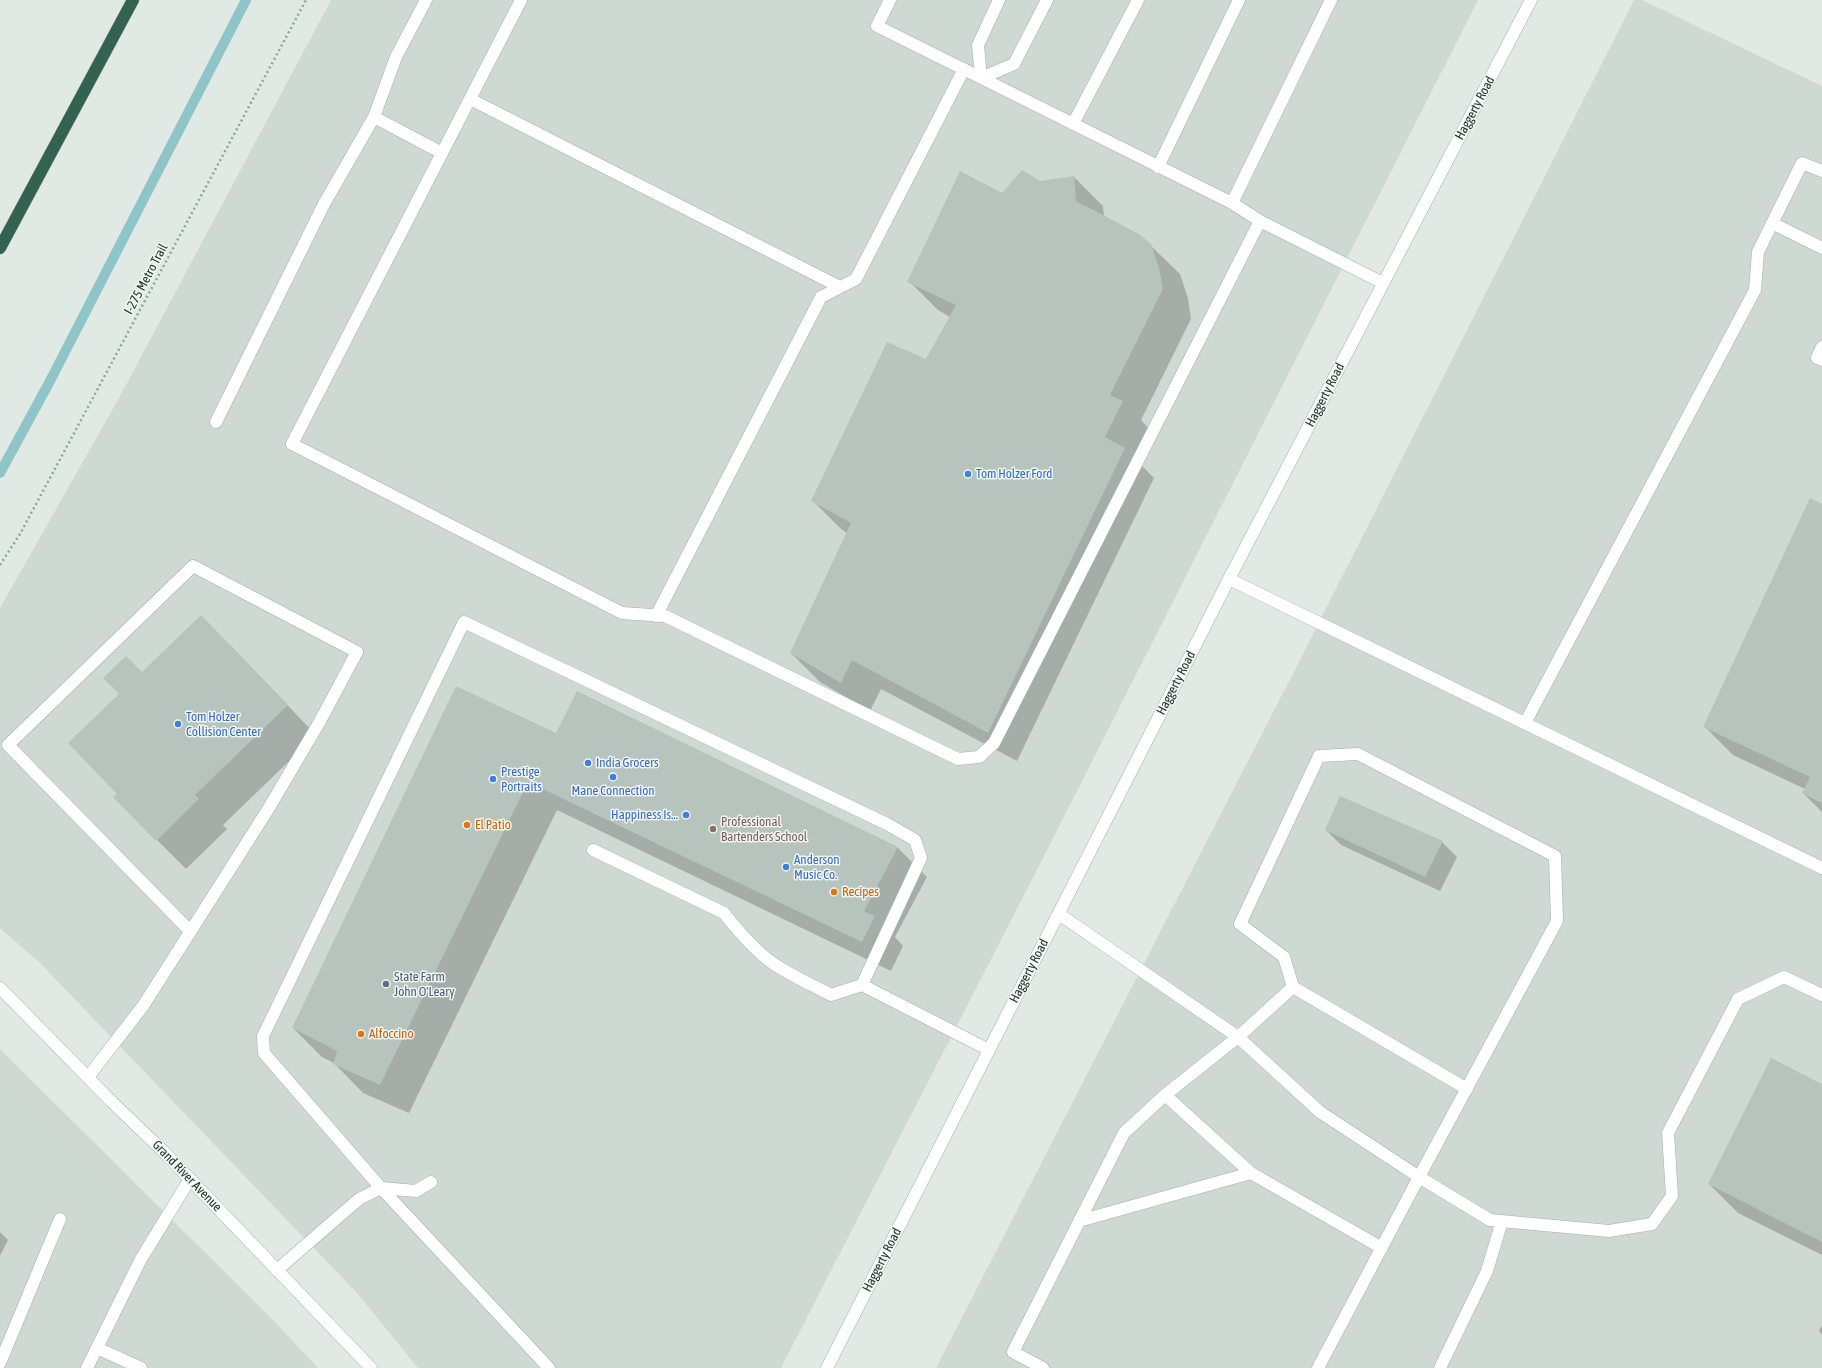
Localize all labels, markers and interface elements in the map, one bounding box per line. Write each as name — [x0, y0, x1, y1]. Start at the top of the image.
street label: Haggerty Road — [1452, 74, 1498, 142]
street label: I-275 Metro Trail — [121, 241, 171, 317]
street label: Haggerty Road — [1302, 360, 1348, 430]
place label: Tom Holzer Ford — [976, 466, 1052, 482]
marker: Tom Holzer Ford — [963, 469, 973, 479]
street label: Haggerty Road — [1153, 648, 1199, 718]
place label: Tom Holzer Collision Center — [186, 709, 261, 740]
marker: Tom Holzer Collision Center — [173, 719, 183, 729]
place label: India Grocers — [596, 755, 659, 771]
marker: India Grocers — [583, 758, 593, 768]
place label: Prestige Portraits — [501, 764, 542, 795]
marker: Mane Connection — [608, 772, 618, 782]
marker: Prestige Portraits — [488, 774, 498, 784]
place label: Mane Connection — [571, 783, 655, 799]
place label: Happiness Is... — [611, 807, 678, 823]
marker: Happiness Is... — [681, 810, 691, 820]
place label: Professional Bartenders School — [721, 814, 807, 845]
place label: El Patio — [475, 817, 511, 833]
marker: El Patio — [462, 820, 472, 830]
marker: Professional Bartenders School — [708, 824, 718, 834]
place label: Anderson Music Co. — [794, 852, 840, 883]
marker: Anderson Music Co. — [781, 862, 791, 872]
place label: Recipes — [842, 884, 879, 900]
marker: Recipes — [829, 887, 839, 897]
street label: Haggerty Road — [1006, 936, 1052, 1006]
place label: State Farm John O'Leary — [394, 969, 455, 1000]
marker: State Farm John O'Leary — [381, 979, 391, 989]
place label: Alfoccino — [369, 1026, 414, 1042]
marker: Alfoccino — [356, 1029, 366, 1039]
street label: Grand River Avenue — [149, 1137, 225, 1215]
street label: Haggerty Road — [859, 1225, 905, 1295]

